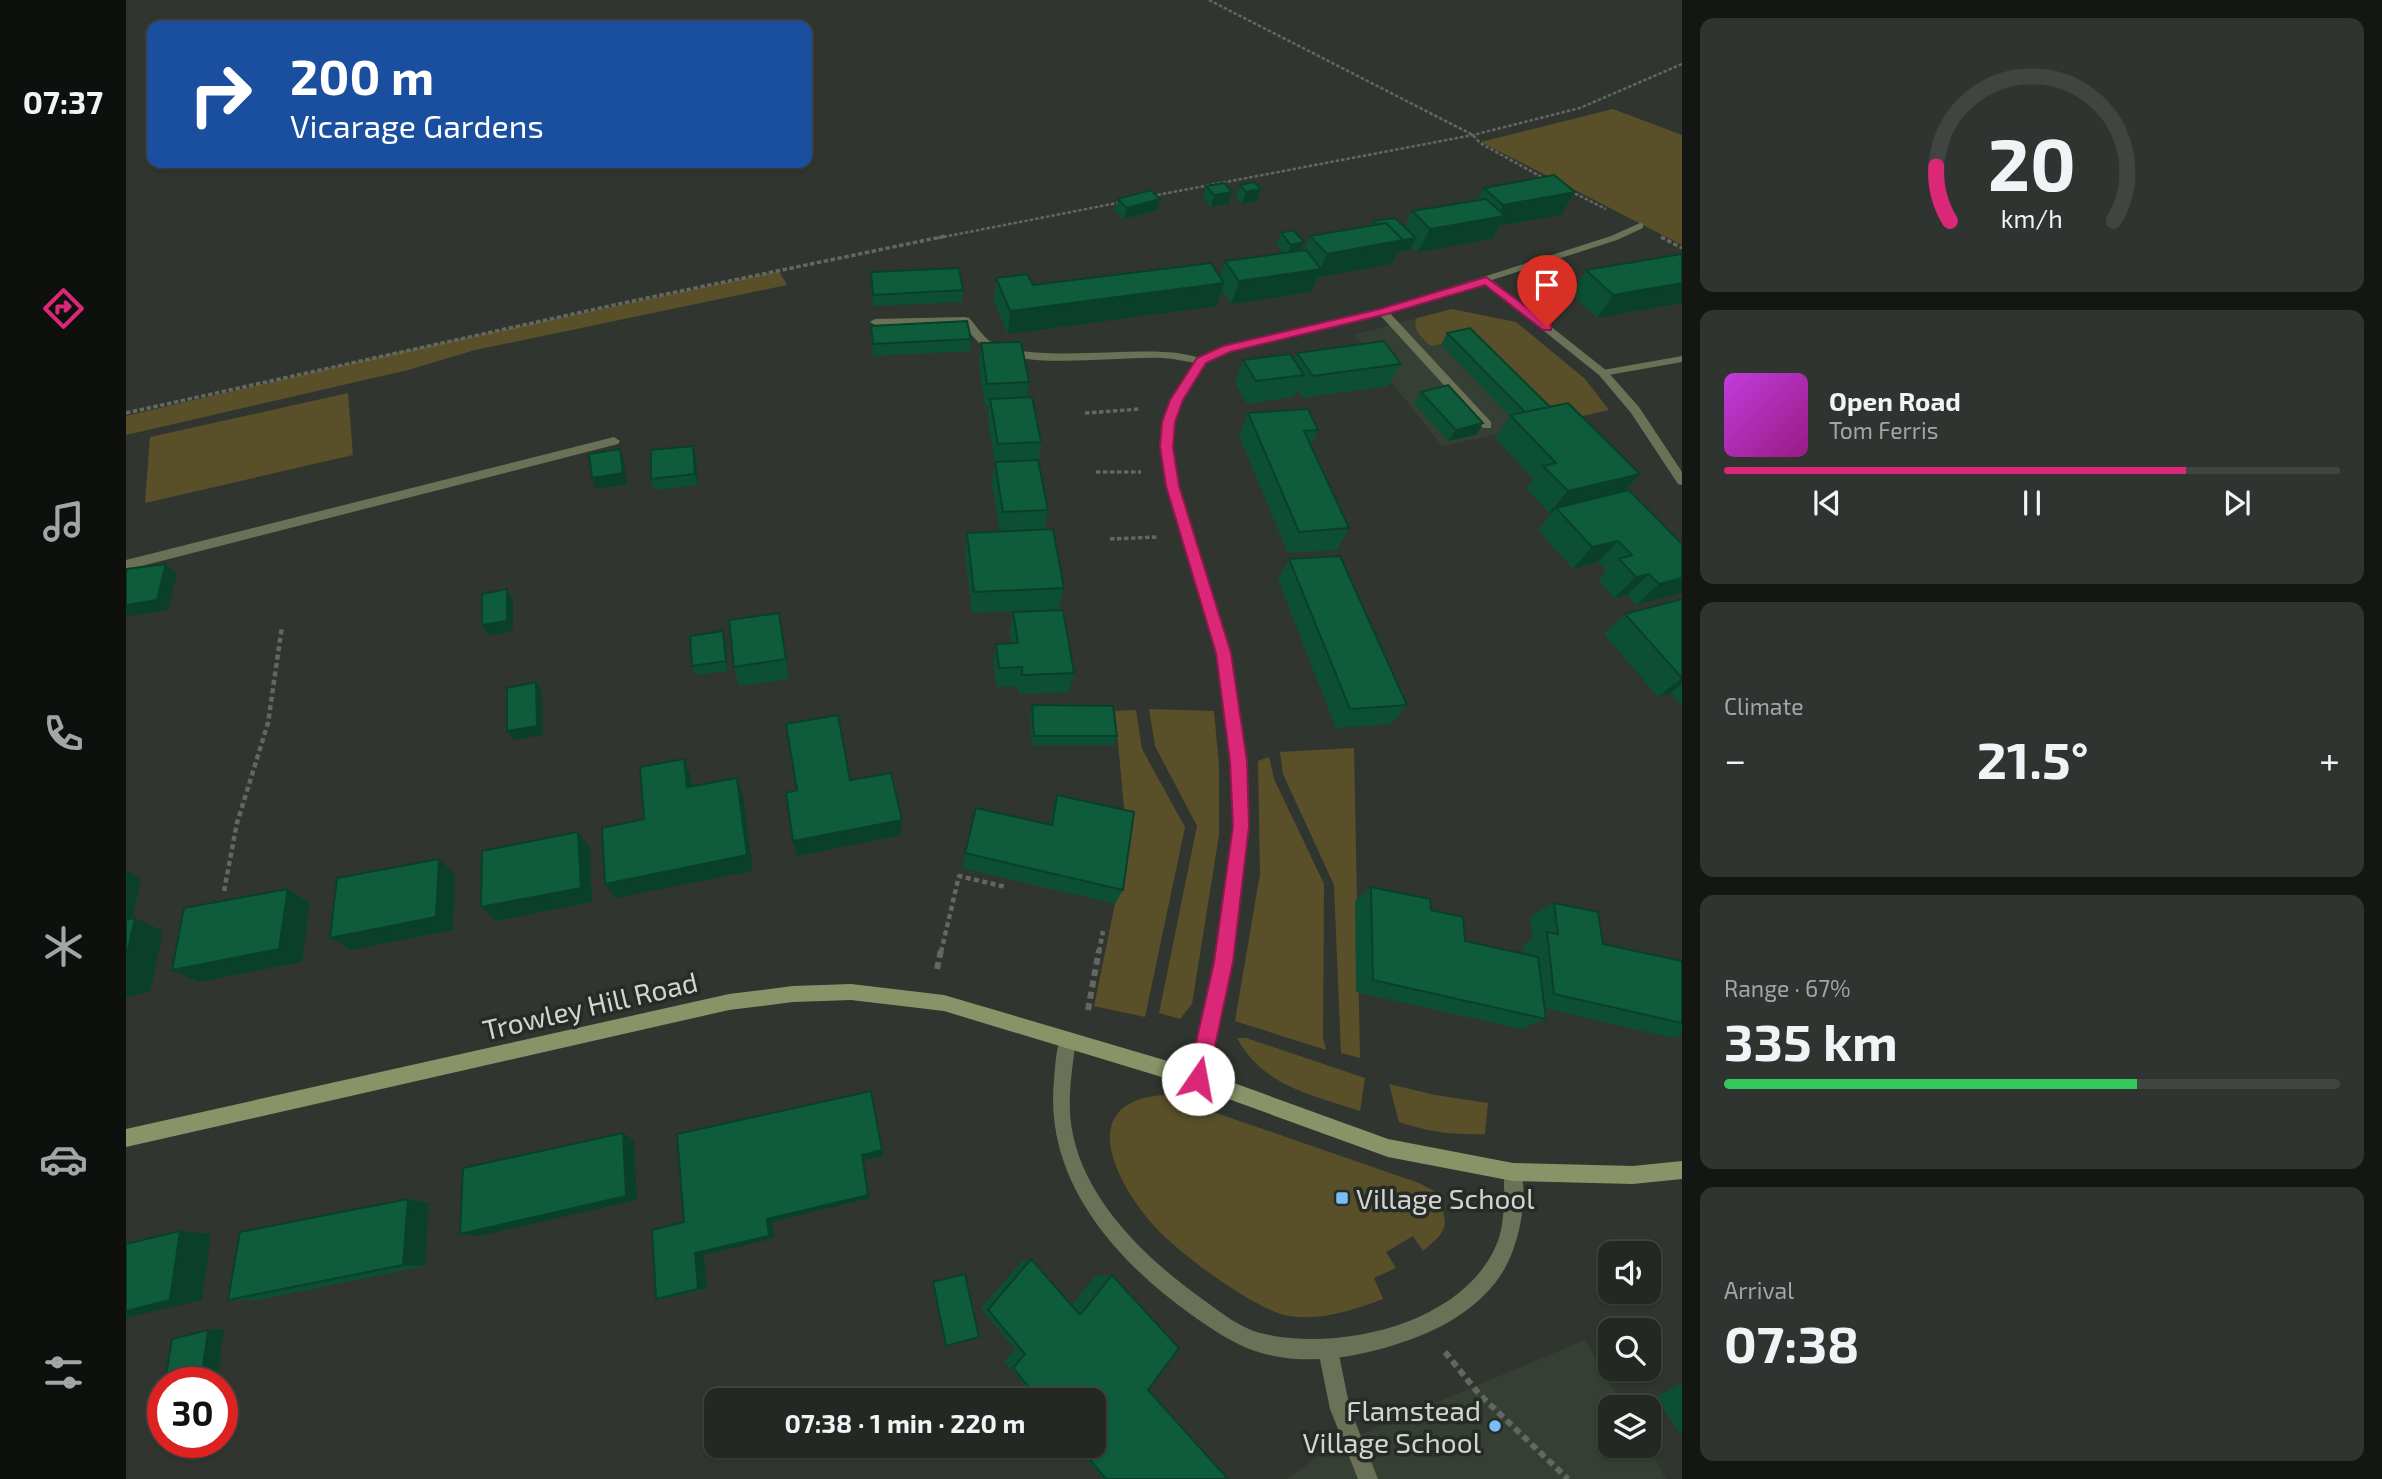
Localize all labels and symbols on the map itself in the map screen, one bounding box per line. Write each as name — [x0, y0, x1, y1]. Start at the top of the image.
pin — [1517, 255, 1577, 327]
street label: Trowley Hill Road — [479, 964, 701, 1046]
position arrow — [1161, 1042, 1235, 1116]
place label: Village School — [1356, 1181, 1535, 1215]
marker: Village School — [1334, 1190, 1350, 1206]
speed limit sign: 30 — [147, 1367, 238, 1458]
place label: Flamstead Village School — [1302, 1393, 1482, 1459]
marker: Flamstead Village School — [1487, 1418, 1503, 1434]

